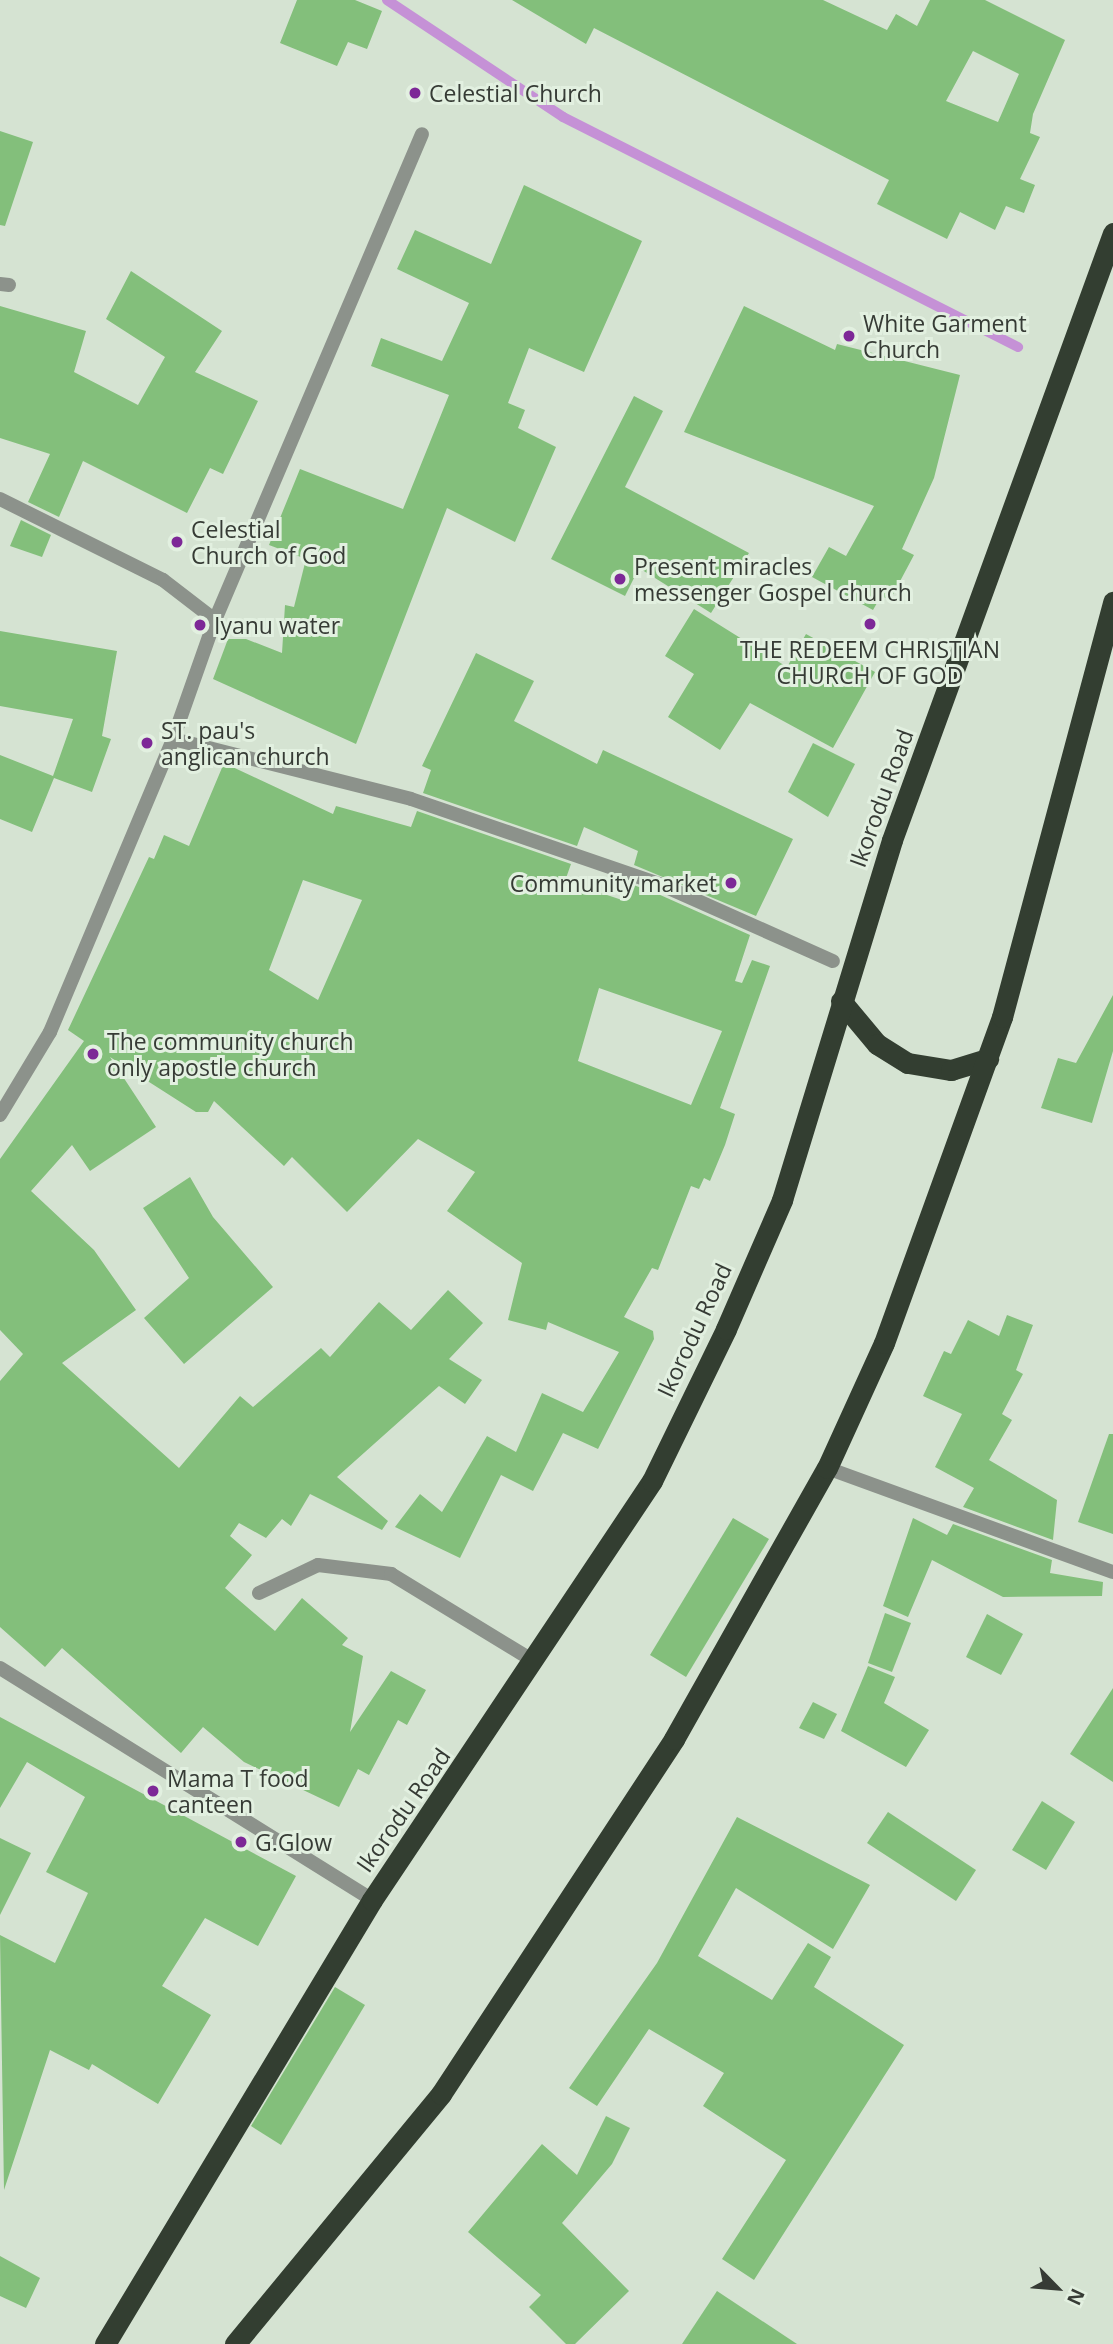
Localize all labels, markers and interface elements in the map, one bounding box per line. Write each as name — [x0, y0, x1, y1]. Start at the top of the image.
place label: Celestial Church — [429, 79, 602, 107]
marker: Celestial Church — [407, 85, 423, 101]
place label: White Garment Church — [863, 309, 1027, 363]
marker: White Garment Church — [841, 328, 857, 344]
place label: Celestial Church of God — [191, 515, 346, 569]
marker: Celestial Church of God — [169, 534, 185, 550]
place label: Present miracles messenger Gospel church — [634, 552, 912, 606]
marker: Present miracles messenger Gospel church — [612, 571, 628, 587]
place label: Iyanu water — [214, 611, 340, 639]
marker: THE REDEEM CHRISTIAN CHURCH OF GOD — [862, 616, 878, 632]
marker: Iyanu water — [192, 617, 208, 633]
place label: THE REDEEM CHRISTIAN CHURCH OF GOD — [740, 635, 1000, 689]
place label: ST. pau's anglican church — [161, 716, 330, 770]
street label: Ikorodu Road — [843, 725, 919, 871]
marker: ST. pau's anglican church — [139, 735, 155, 751]
place label: Community market — [510, 869, 717, 897]
marker: Community market — [723, 875, 739, 891]
place label: The community church only apostle church — [107, 1027, 354, 1081]
marker: The community church only apostle church — [85, 1046, 101, 1062]
street label: Ikorodu Road — [651, 1259, 737, 1401]
street label: Ikorodu Road — [350, 1743, 456, 1877]
place label: Mama T food canteen — [167, 1764, 309, 1818]
marker: Mama T food canteen — [145, 1783, 161, 1799]
place label: G.Glow — [255, 1828, 332, 1856]
marker: G.Glow — [233, 1834, 249, 1850]
north arrow — [1022, 2253, 1092, 2323]
text: N — [1061, 2284, 1091, 2309]

